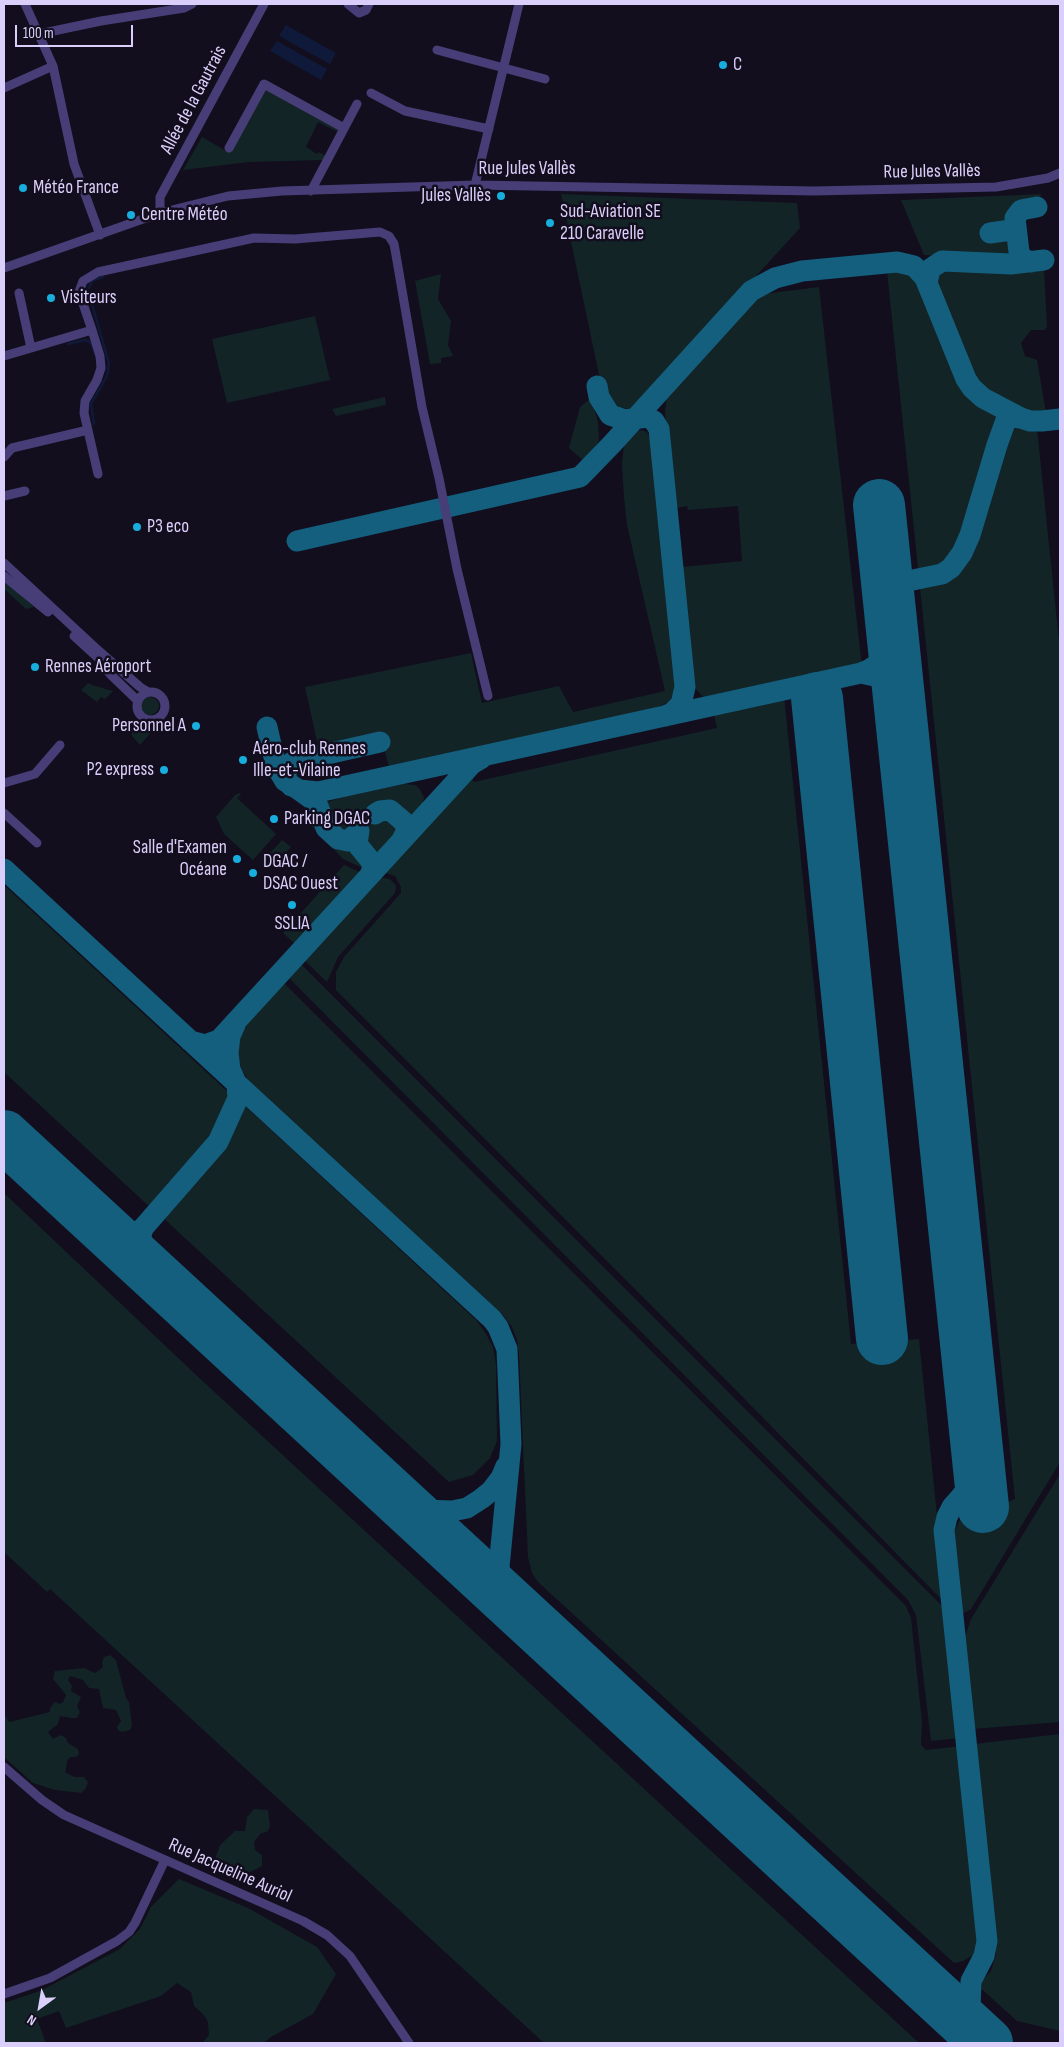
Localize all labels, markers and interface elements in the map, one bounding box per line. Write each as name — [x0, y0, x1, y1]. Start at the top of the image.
scale bar — [18, 15, 135, 47]
text: 100 m — [23, 24, 54, 43]
street label: Allée de la Gautrais — [156, 42, 232, 158]
place label: C — [733, 54, 742, 76]
marker: C — [717, 59, 729, 71]
street label: Rue Jules Vallès — [478, 158, 576, 180]
street label: Rue Jules Vallès — [883, 160, 981, 184]
place label: Météo France — [33, 177, 119, 199]
marker: Météo France — [17, 182, 29, 194]
place label: Jules Vallès — [421, 185, 491, 207]
marker: Jules Vallès — [495, 190, 507, 202]
place label: Sud-Aviation SE 210 Caravelle — [560, 201, 661, 245]
place label: Centre Météo — [141, 204, 228, 226]
marker: Centre Météo — [125, 209, 137, 221]
marker: Sud-Aviation SE 210 Caravelle — [544, 217, 556, 229]
place label: Visiteurs — [61, 287, 117, 309]
marker: Visiteurs — [45, 292, 57, 304]
place label: P3 eco — [147, 516, 189, 538]
marker: P3 eco — [131, 521, 143, 533]
place label: Rennes Aéroport — [45, 656, 151, 678]
marker: Rennes Aéroport — [29, 661, 41, 673]
place label: Personnel A — [112, 715, 186, 737]
marker: Personnel A — [190, 720, 202, 732]
place label: Aéro-club Rennes Ille-et-Vilaine — [253, 738, 366, 782]
marker: Aéro-club Rennes Ille-et-Vilaine — [237, 754, 249, 766]
place label: P2 express — [87, 759, 154, 781]
marker: P2 express — [158, 764, 170, 776]
place label: Parking DGAC — [284, 808, 370, 830]
marker: Parking DGAC — [268, 813, 280, 825]
place label: Salle d'Examen Océane — [133, 837, 227, 881]
place label: DGAC / DSAC Ouest — [263, 851, 338, 895]
marker: Salle d'Examen Océane — [231, 853, 243, 865]
marker: DGAC / DSAC Ouest — [247, 867, 259, 879]
marker: SSLIA — [286, 899, 298, 911]
place label: SSLIA — [275, 913, 309, 935]
street label: Rue Jacqueline Auriol — [165, 1834, 295, 1908]
north arrow — [15, 1982, 65, 2032]
text: N — [24, 2011, 39, 2029]

